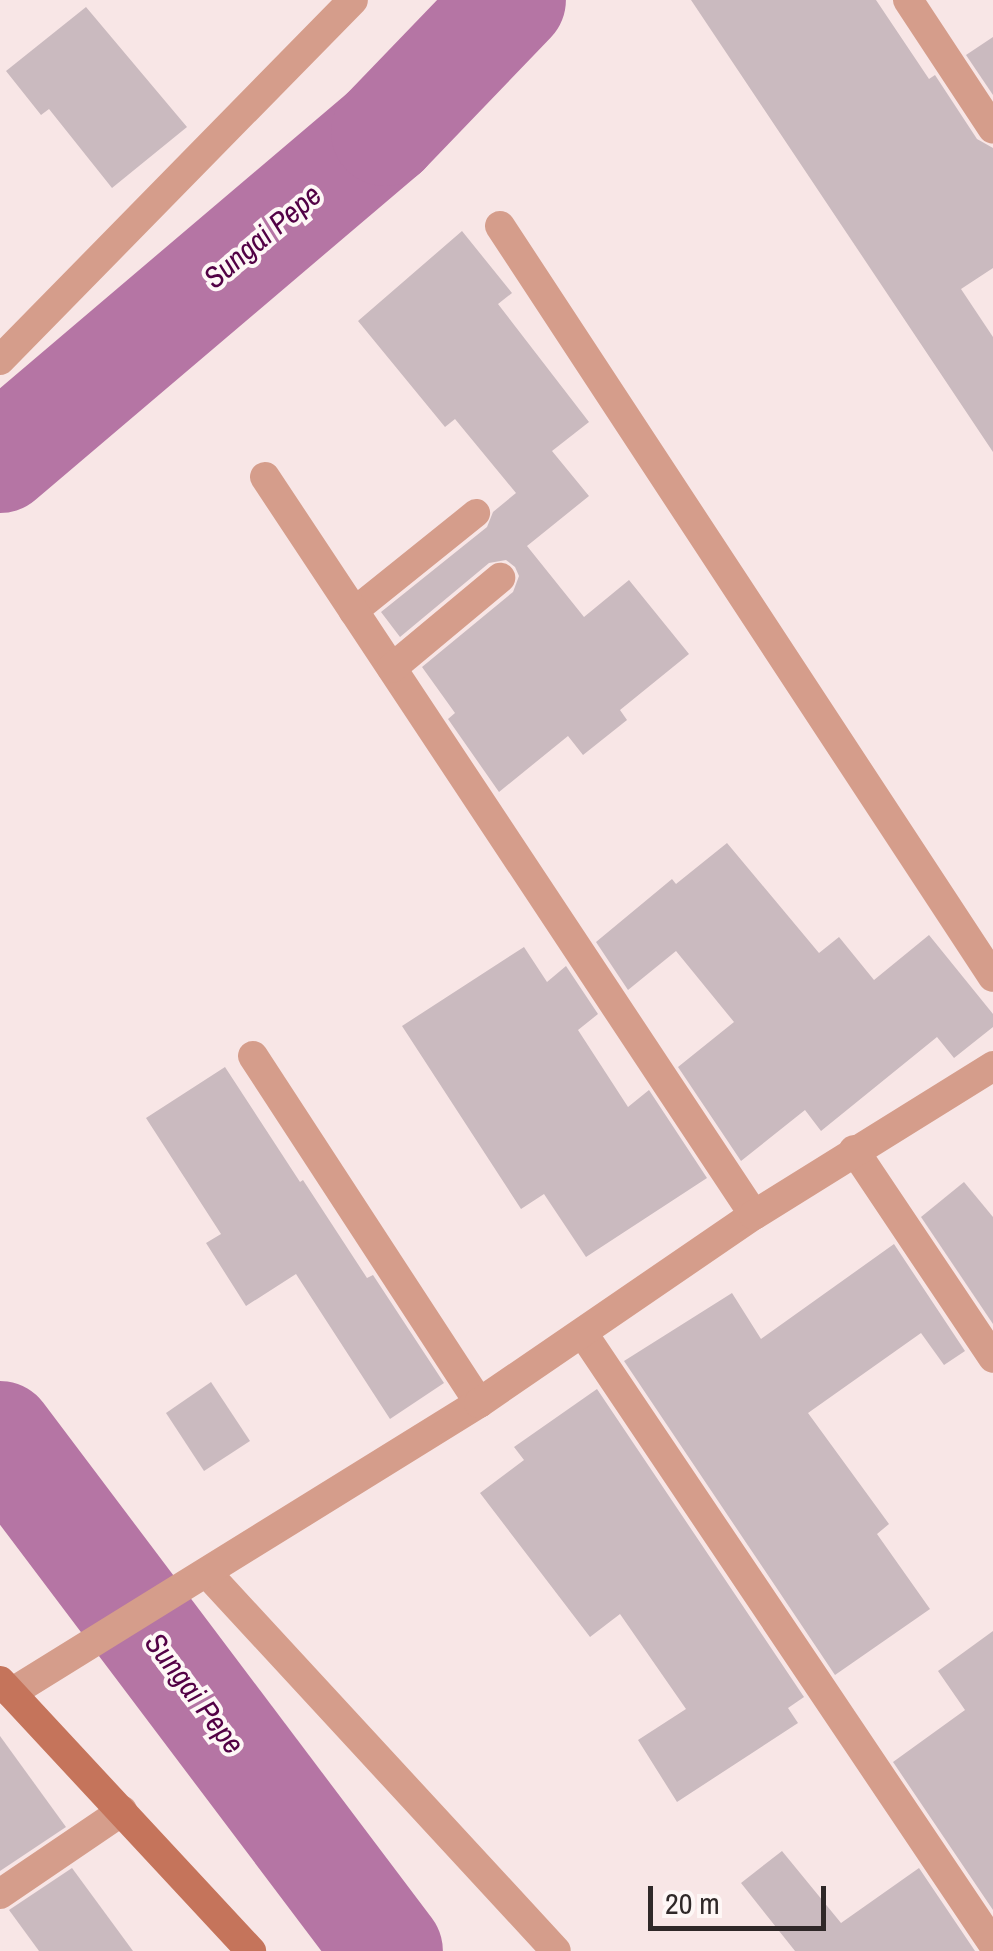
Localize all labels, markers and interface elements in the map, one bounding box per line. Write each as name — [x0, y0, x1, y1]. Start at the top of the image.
water label: Sungai Pepe — [196, 176, 328, 296]
water label: Sungai Pepe — [138, 1625, 252, 1761]
scale bar — [653, 1866, 830, 1928]
text: 20 m — [665, 1883, 720, 1923]

